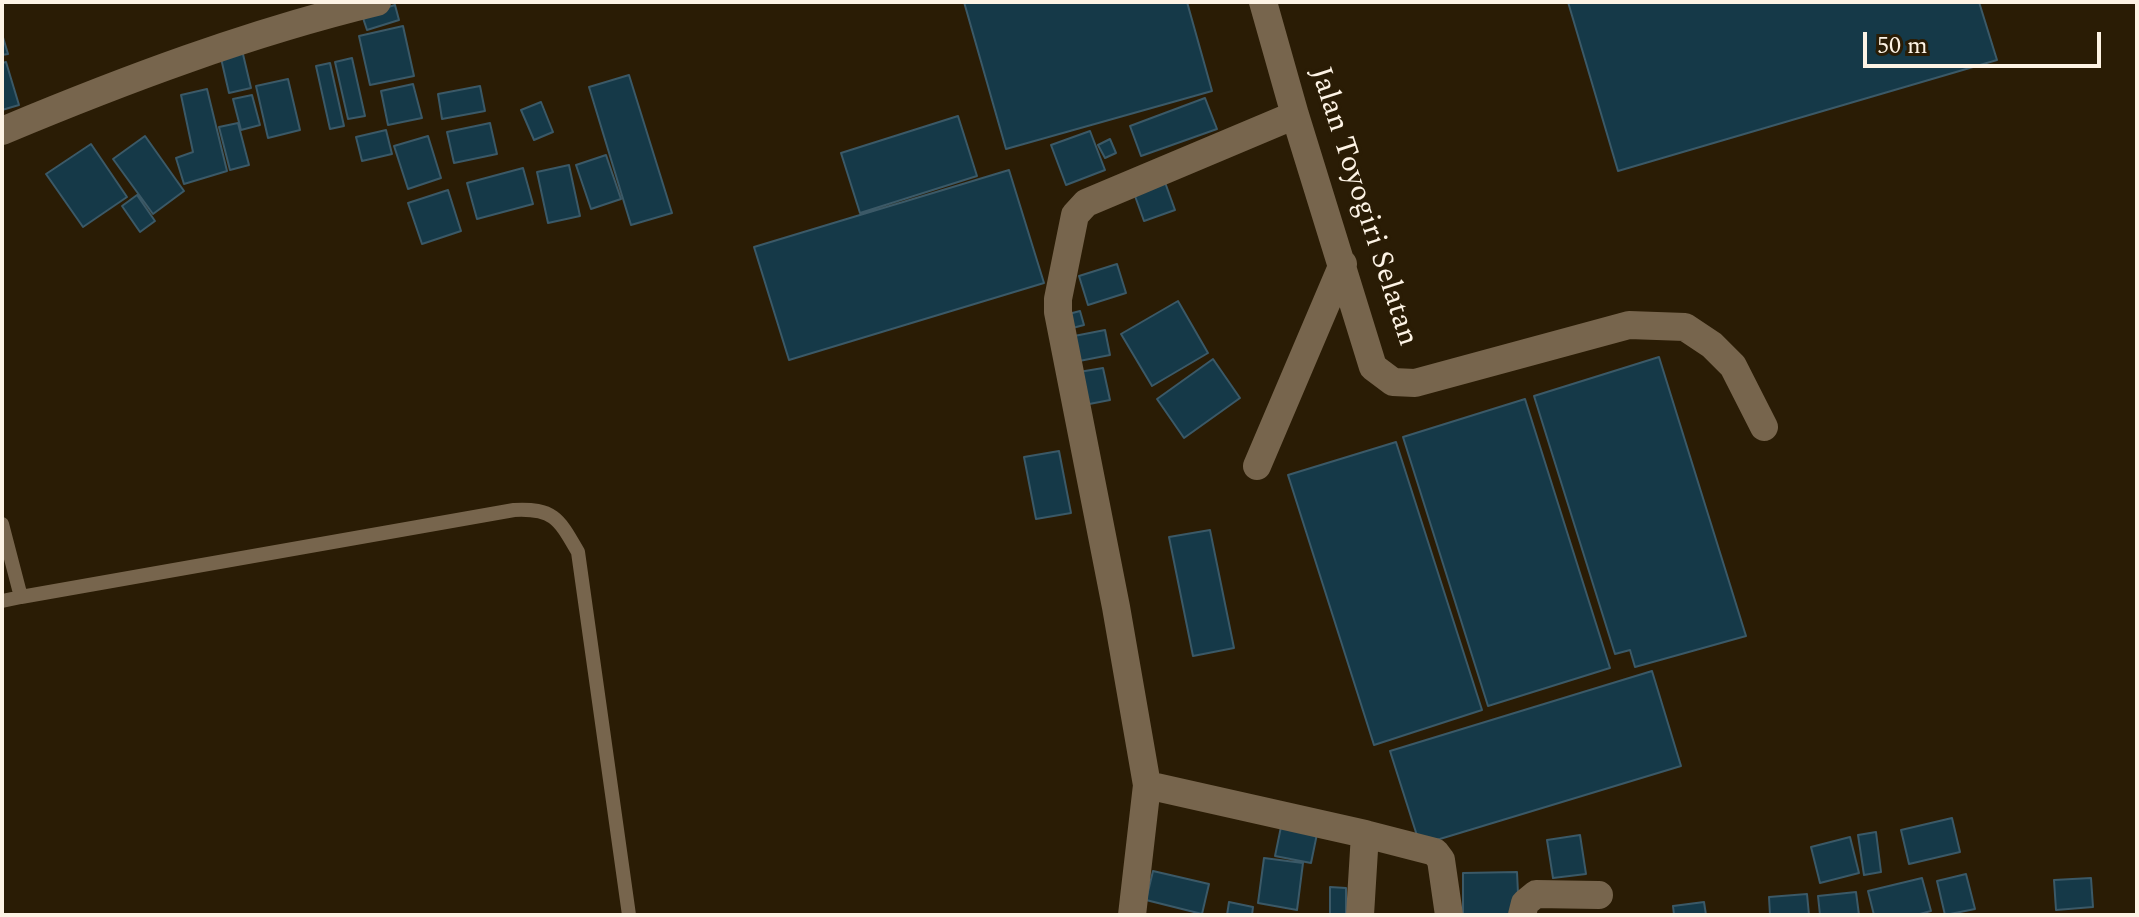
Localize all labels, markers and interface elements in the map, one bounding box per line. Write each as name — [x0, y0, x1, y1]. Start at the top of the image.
scale bar — [1867, 16, 2105, 66]
text: 50 m — [1877, 28, 1928, 64]
street label: Jalan Toyogiri Selatan — [1300, 63, 1424, 351]

